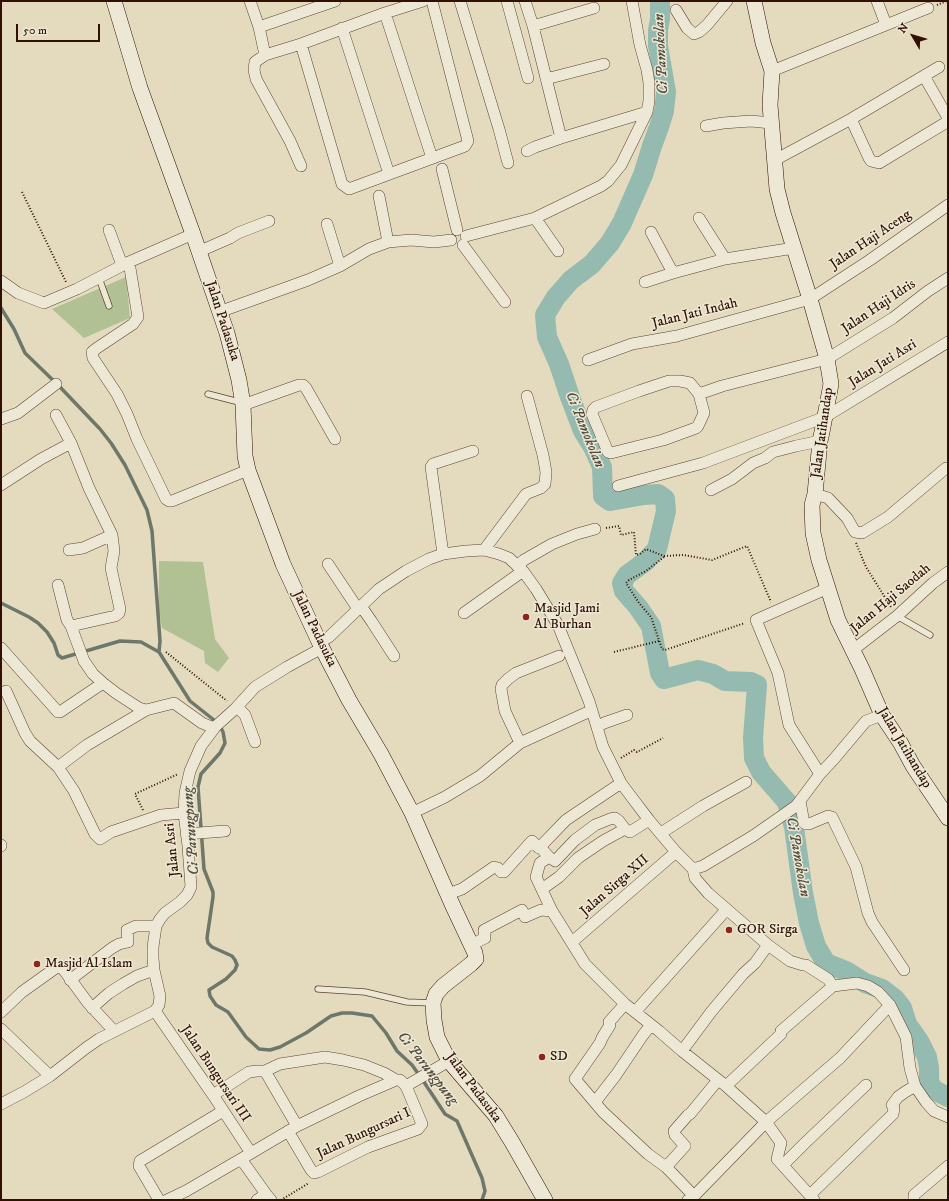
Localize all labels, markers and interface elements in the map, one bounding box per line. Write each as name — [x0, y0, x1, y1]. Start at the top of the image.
water label: Ci Pamokolan — [651, 13, 673, 95]
scale bar — [18, 16, 102, 42]
north arrow — [893, 16, 933, 56]
text: N — [895, 21, 912, 36]
text: 50 m — [23, 23, 47, 38]
street label: Jalan Haji Aceng — [827, 207, 915, 273]
street label: Jalan Haji Idris — [839, 276, 919, 338]
street label: Jalan Padasuka — [201, 279, 243, 363]
street label: Jalan Jati Indah — [651, 295, 739, 333]
street label: Jalan Jati Asri — [846, 337, 920, 391]
street label: Jalan Jatihandap — [808, 386, 838, 480]
water label: Ci Pamokolan — [561, 389, 607, 471]
street label: Jalan Haji Saodah — [847, 561, 935, 637]
street label: Jalan Padasuka — [288, 588, 340, 670]
place label: Masjid Jami Al Burhan — [534, 601, 600, 634]
marker: Masjid Jami Al Burhan — [521, 612, 531, 622]
street label: Jalan Jatihandap — [873, 704, 935, 792]
water label: Ci Parungpung — [180, 786, 204, 876]
water label: Ci Pamokolan — [781, 816, 813, 898]
street label: Jalan Asri — [162, 822, 184, 878]
street label: Jalan Sirga XII — [577, 852, 653, 920]
place label: GOR Sirga — [737, 922, 798, 938]
marker: GOR Sirga — [724, 925, 734, 935]
place label: Masjid Al Islam — [45, 956, 133, 972]
marker: Masjid Al Islam — [32, 959, 42, 969]
street label: Jalan Bungursari III — [176, 1022, 254, 1126]
water label: Ci Parungpung — [393, 1029, 461, 1109]
place label: SD — [550, 1049, 568, 1065]
street label: Jalan Padasuka — [441, 1050, 505, 1126]
marker: SD — [537, 1052, 547, 1062]
street label: Jalan Bungursari I — [314, 1105, 414, 1163]

